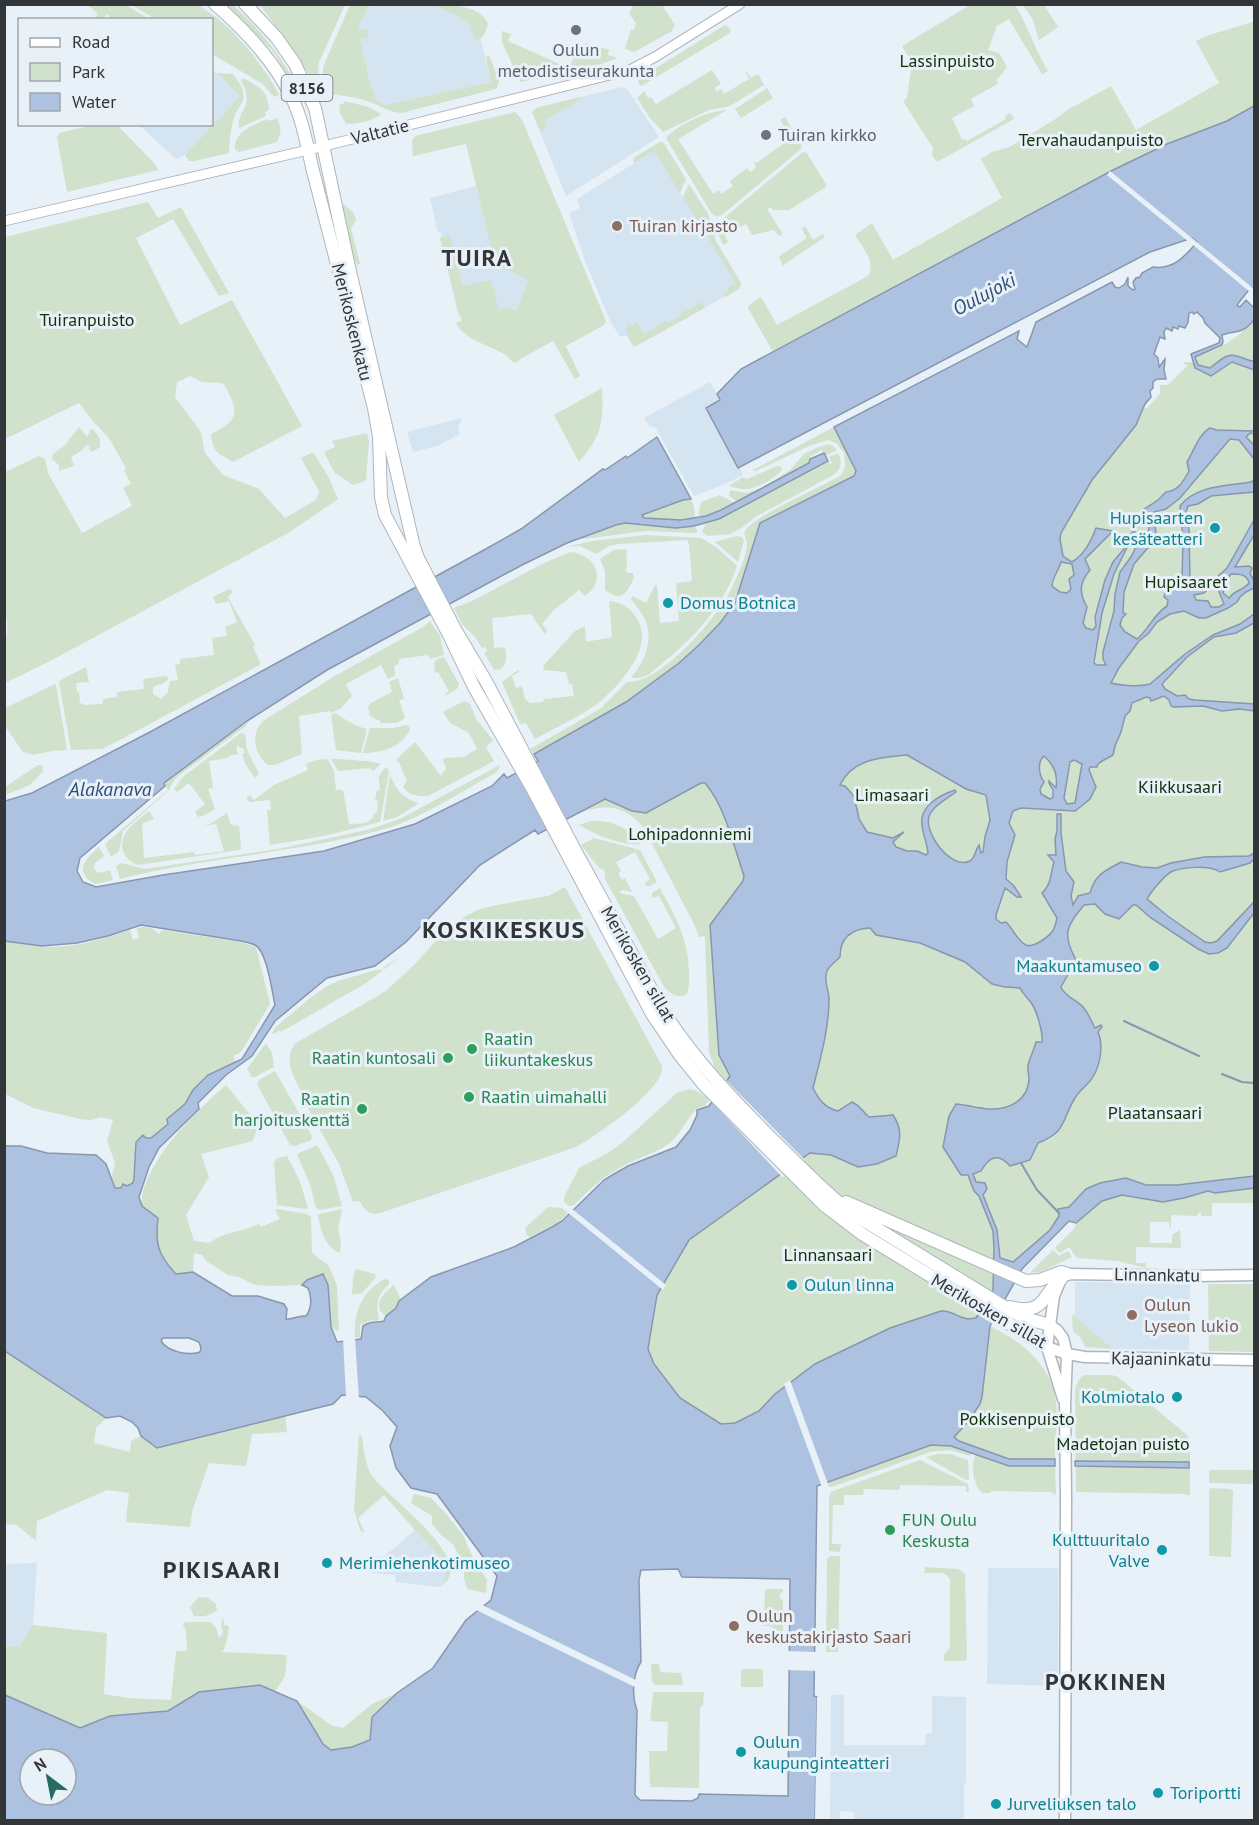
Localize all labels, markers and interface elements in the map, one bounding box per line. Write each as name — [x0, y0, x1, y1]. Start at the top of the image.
legend — [18, 18, 213, 126]
marker: Oulun metodistiseurakunta — [569, 23, 583, 37]
text: Road — [72, 30, 110, 53]
place label: Oulun metodistiseurakunta — [498, 38, 655, 82]
park label: Lassinpuisto — [899, 49, 995, 72]
text: Park — [72, 60, 105, 83]
road number: 8156 — [282, 75, 332, 101]
text: Water — [72, 90, 116, 113]
street label: Valtatie — [348, 113, 411, 150]
place label: Tuiran kirkko — [778, 123, 877, 146]
marker: Tuiran kirkko — [759, 128, 773, 142]
park label: Tervahaudanpuisto — [1019, 128, 1163, 151]
place label: Tuiran kirjasto — [629, 214, 738, 237]
marker: Tuiran kirjasto — [610, 219, 624, 233]
district label: TUIRA — [441, 242, 513, 273]
street label: Merikoskenkatu — [327, 261, 378, 383]
water label: Oulujoki — [948, 266, 1021, 321]
park label: Tuiranpuisto — [40, 308, 134, 331]
place label: Hupisaarten kesäteatteri — [1110, 506, 1203, 550]
marker: Hupisaarten kesäteatteri — [1208, 521, 1222, 535]
park label: Hupisaaret — [1144, 570, 1228, 593]
place label: Domus Botnica — [680, 591, 796, 614]
marker: Domus Botnica — [661, 596, 675, 610]
park label: Kiikkusaari — [1138, 775, 1222, 798]
water label: Alakanava — [68, 776, 152, 802]
park label: Limasaari — [855, 783, 929, 806]
park label: Lohipadonniemi — [628, 822, 752, 845]
street label: Merikosken sillat — [596, 902, 681, 1026]
district label: KOSKIKESKUS — [422, 914, 586, 945]
place label: Maakuntamuseo — [1016, 954, 1142, 977]
marker: Maakuntamuseo — [1147, 959, 1161, 973]
place label: Raatin liikuntakeskus — [484, 1027, 593, 1071]
marker: Raatin liikuntakeskus — [465, 1042, 479, 1056]
place label: Raatin kuntosali — [312, 1046, 436, 1069]
marker: Raatin kuntosali — [441, 1051, 455, 1065]
place label: Raatin uimahalli — [481, 1085, 607, 1108]
place label: Raatin harjoituskenttä — [234, 1087, 350, 1131]
marker: Raatin uimahalli — [462, 1090, 476, 1104]
park label: Plaatansaari — [1108, 1101, 1202, 1124]
marker: Raatin harjoituskenttä — [355, 1102, 369, 1116]
park label: Linnansaari — [784, 1243, 872, 1266]
street label: Linnankatu — [1114, 1262, 1200, 1287]
street label: Merikosken sillat — [927, 1268, 1051, 1353]
place label: Oulun linna — [804, 1273, 894, 1296]
marker: Oulun linna — [785, 1278, 799, 1292]
place label: Oulun Lyseon lukio — [1144, 1293, 1239, 1337]
marker: Oulun Lyseon lukio — [1125, 1308, 1139, 1322]
street label: Kajaaninkatu — [1111, 1346, 1211, 1371]
place label: Kolmiotalo — [1081, 1385, 1165, 1408]
marker: Kolmiotalo — [1170, 1390, 1184, 1404]
park label: Pokkisenpuisto — [959, 1407, 1075, 1430]
park label: Madetojan puisto — [1056, 1432, 1190, 1455]
place label: FUN Oulu Keskusta — [902, 1508, 977, 1552]
marker: FUN Oulu Keskusta — [883, 1523, 897, 1537]
place label: Kulttuuritalo Valve — [1052, 1528, 1150, 1572]
marker: Kulttuuritalo Valve — [1155, 1543, 1169, 1557]
place label: Merimiehenkotimuseo — [339, 1551, 510, 1574]
district label: PIKISAARI — [163, 1554, 281, 1585]
marker: Merimiehenkotimuseo — [320, 1556, 334, 1570]
place label: Oulun keskustakirjasto Saari — [746, 1604, 912, 1648]
marker: Oulun keskustakirjasto Saari — [727, 1619, 741, 1633]
district label: POKKINEN — [1045, 1666, 1167, 1697]
place label: Oulun kaupunginteatteri — [753, 1730, 890, 1774]
marker: Oulun kaupunginteatteri — [734, 1745, 748, 1759]
north arrow — [18, 1747, 78, 1807]
text: N — [30, 1753, 50, 1776]
place label: Toriportti — [1170, 1781, 1241, 1804]
marker: Toriportti — [1151, 1786, 1165, 1800]
place label: Jurveliuksen talo — [1007, 1792, 1136, 1815]
marker: Jurveliuksen talo — [989, 1797, 1003, 1811]

